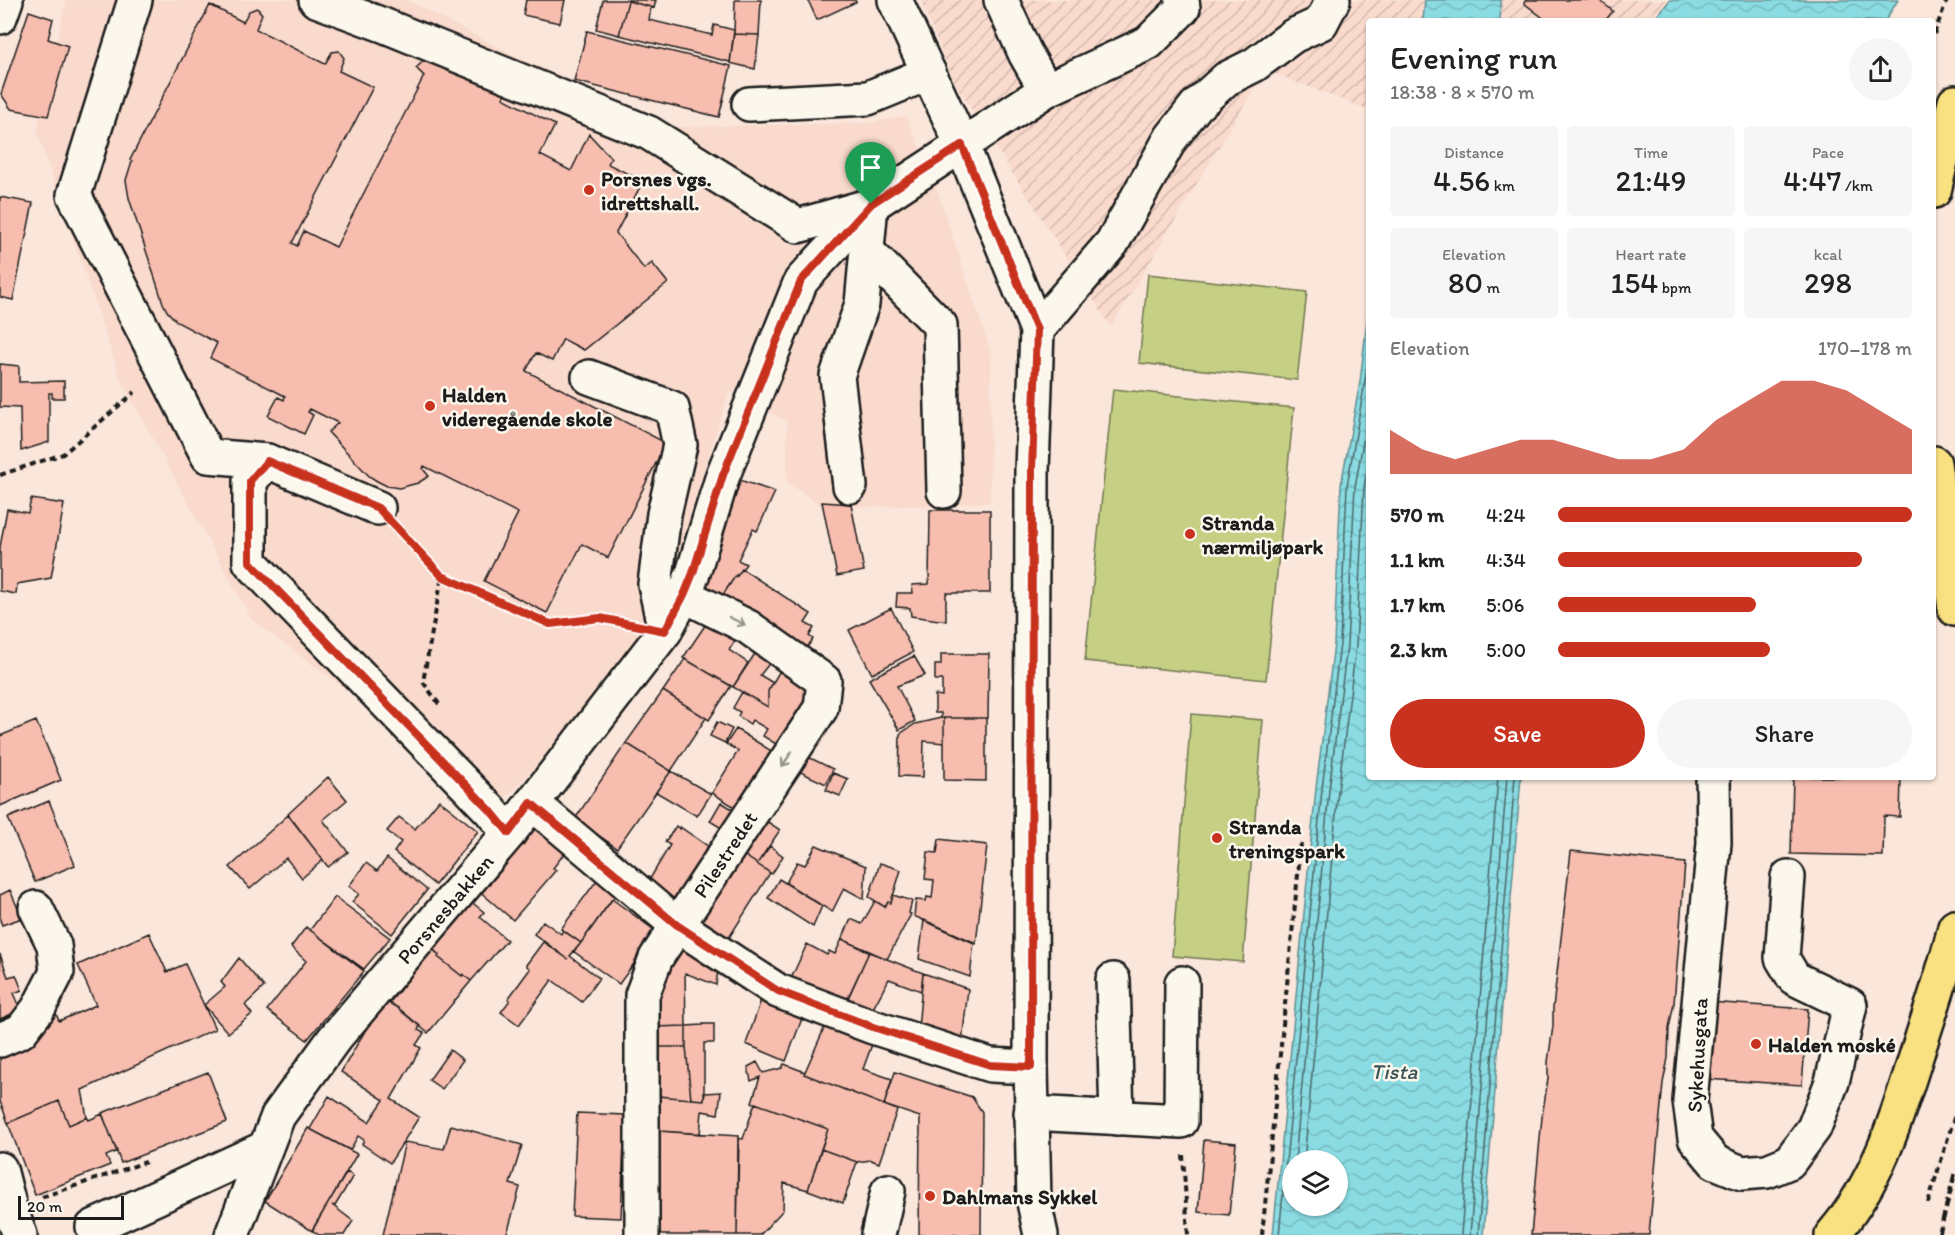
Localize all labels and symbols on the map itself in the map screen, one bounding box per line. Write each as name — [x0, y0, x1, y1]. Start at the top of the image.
pin — [845, 142, 896, 204]
place label: Porsnes vgs. idrettshall. — [601, 166, 712, 215]
marker: Porsnes vgs. idrettshall. — [582, 183, 596, 197]
place label: Halden videregående skole — [442, 382, 613, 432]
marker: Halden videregående skole — [423, 399, 437, 413]
place label: Stranda nærmiljøpark — [1201, 510, 1323, 560]
marker: Stranda nærmiljøpark — [1183, 527, 1197, 541]
one-way arrow — [727, 616, 745, 627]
one-way arrow — [780, 751, 793, 768]
street label: Pilestredet — [687, 806, 762, 902]
place label: Stranda treningspark — [1229, 814, 1346, 864]
marker: Stranda treningspark — [1210, 831, 1224, 845]
street label: Porsnesbakken — [391, 849, 498, 968]
street label: Sykehusgata — [1682, 997, 1712, 1113]
place label: Halden moské — [1768, 1032, 1896, 1057]
marker: Halden moské — [1749, 1037, 1763, 1051]
water label: Tista — [1371, 1058, 1419, 1085]
place label: Dahlmans Sykkel — [942, 1184, 1098, 1210]
marker: Dahlmans Sykkel — [923, 1189, 937, 1203]
scale bar — [18, 1193, 124, 1220]

